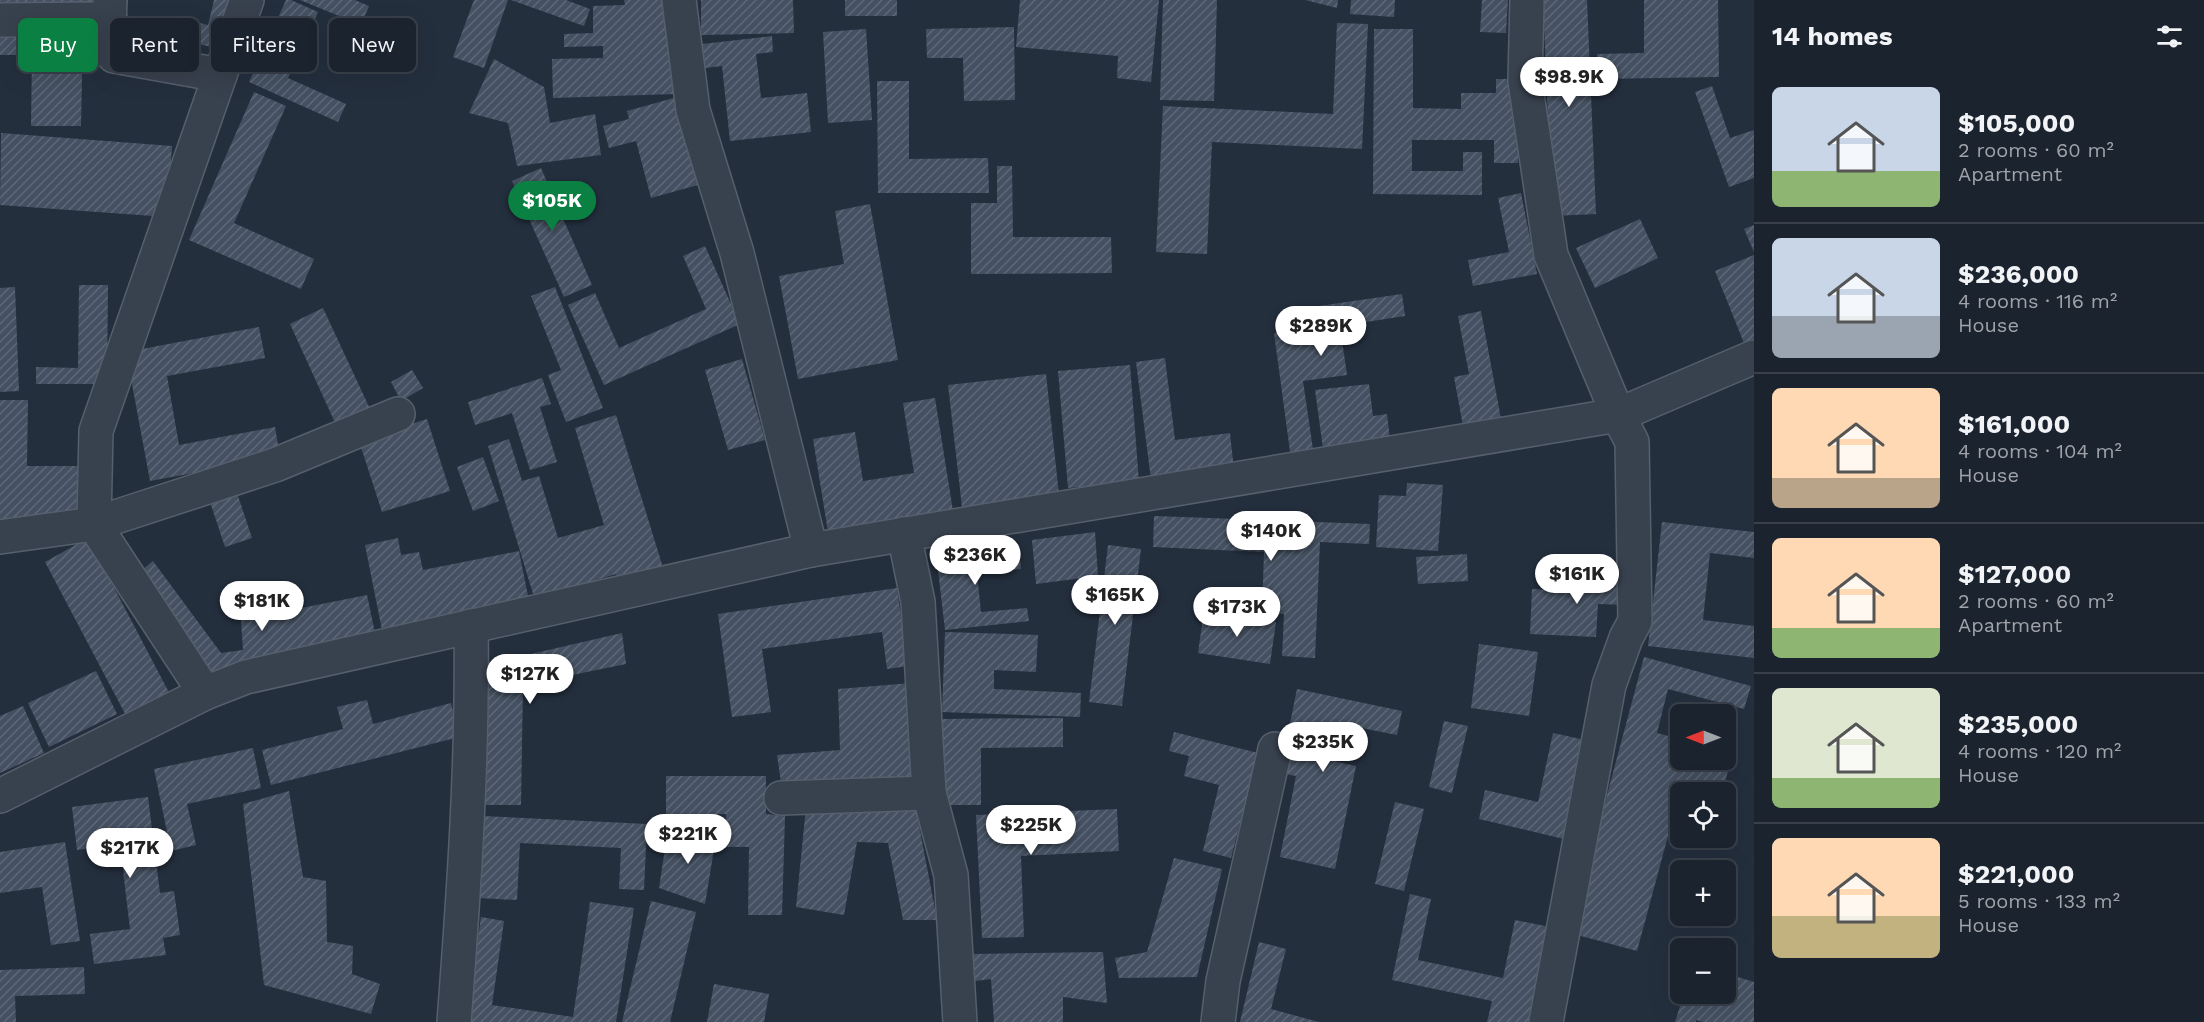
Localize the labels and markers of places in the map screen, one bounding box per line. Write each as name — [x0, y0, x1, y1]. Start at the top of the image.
pin: $98.9K — [1520, 57, 1618, 108]
pin: $105K — [510, 181, 594, 232]
pin: $289K — [1279, 306, 1363, 357]
pin: $140K — [1229, 511, 1313, 562]
pin: $236K — [933, 535, 1017, 586]
pin: $161K — [1535, 554, 1619, 605]
pin: $165K — [1073, 575, 1157, 626]
pin: $181K — [220, 581, 304, 632]
pin: $173K — [1195, 587, 1279, 638]
pin: $127K — [488, 654, 572, 705]
pin: $235K — [1281, 722, 1365, 773]
pin: $225K — [989, 805, 1073, 856]
pin: $221K — [646, 814, 730, 865]
pin: $217K — [88, 828, 172, 879]

